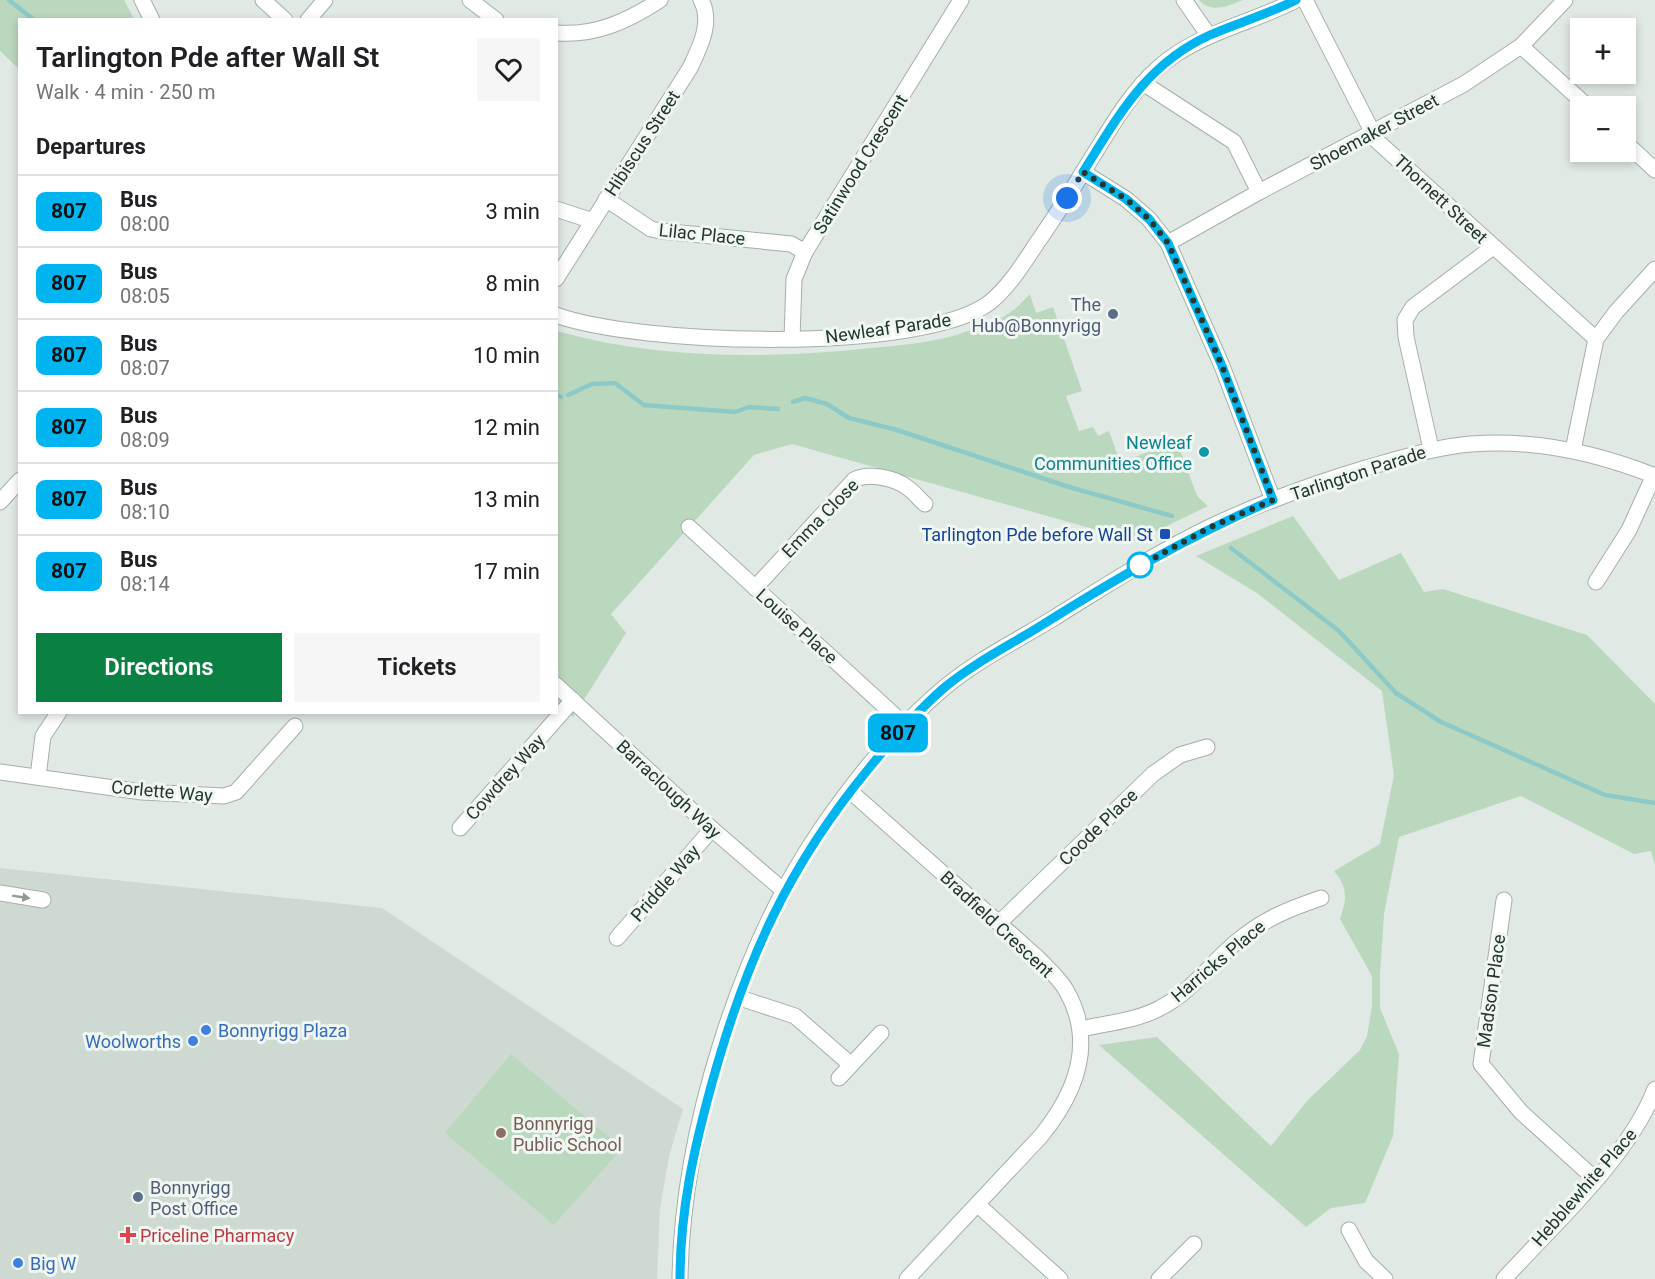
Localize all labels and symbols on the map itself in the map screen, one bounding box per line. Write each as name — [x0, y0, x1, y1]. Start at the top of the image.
street label: Hibiscus Street — [600, 86, 684, 200]
street label: Shoemaker Street — [1306, 89, 1442, 175]
street label: Satinwood Crescent — [809, 90, 912, 238]
street label: Thornett Street — [1390, 150, 1492, 248]
your location — [1052, 183, 1082, 213]
street label: Lilac Place — [658, 219, 746, 249]
place label: The Hub@Bonnyrigg — [971, 294, 1101, 336]
marker: The Hub@Bonnyrigg — [1106, 307, 1120, 321]
street label: Newleaf Parade — [824, 309, 952, 347]
place label: Newleaf Communities Office — [1034, 432, 1193, 474]
street label: Tarlington Parade — [1288, 441, 1428, 505]
marker: Newleaf Communities Office — [1197, 445, 1211, 459]
street label: Emma Close — [777, 474, 863, 562]
place label: Tarlington Pde before Wall St — [921, 524, 1153, 545]
marker: Tarlington Pde before Wall St — [1158, 527, 1172, 541]
unlabelled marker — [1127, 552, 1153, 578]
street label: Louise Place — [752, 584, 842, 668]
line badge: 807 — [864, 714, 932, 752]
street label: Cowdrey Way — [461, 730, 549, 824]
street label: Barraclough Way — [612, 735, 726, 843]
street label: Corlette Way — [110, 776, 214, 806]
street label: Coode Place — [1054, 784, 1142, 870]
street label: Priddle Way — [626, 840, 704, 926]
street label: Bradfield Crescent — [936, 866, 1058, 982]
one-way arrow — [12, 892, 31, 901]
street label: Harricks Place — [1167, 916, 1269, 1006]
street label: Madson Place — [1473, 933, 1509, 1049]
place label: Bonnyrigg Plaza — [218, 1020, 347, 1041]
marker: Bonnyrigg Plaza — [199, 1023, 213, 1037]
place label: Woolworths — [85, 1031, 181, 1052]
marker: Woolworths — [186, 1034, 200, 1048]
place label: Bonnyrigg Public School — [513, 1113, 622, 1155]
street label: Hebblewhite Place — [1527, 1124, 1641, 1250]
marker: Bonnyrigg Public School — [494, 1126, 508, 1140]
place label: Bonnyrigg Post Office — [150, 1177, 238, 1219]
marker: Bonnyrigg Post Office — [131, 1190, 145, 1204]
place label: Priceline Pharmacy — [140, 1225, 295, 1246]
marker: Priceline Pharmacy — [121, 1228, 135, 1242]
place label: Big W — [30, 1253, 76, 1274]
marker: Big W — [11, 1256, 25, 1270]

